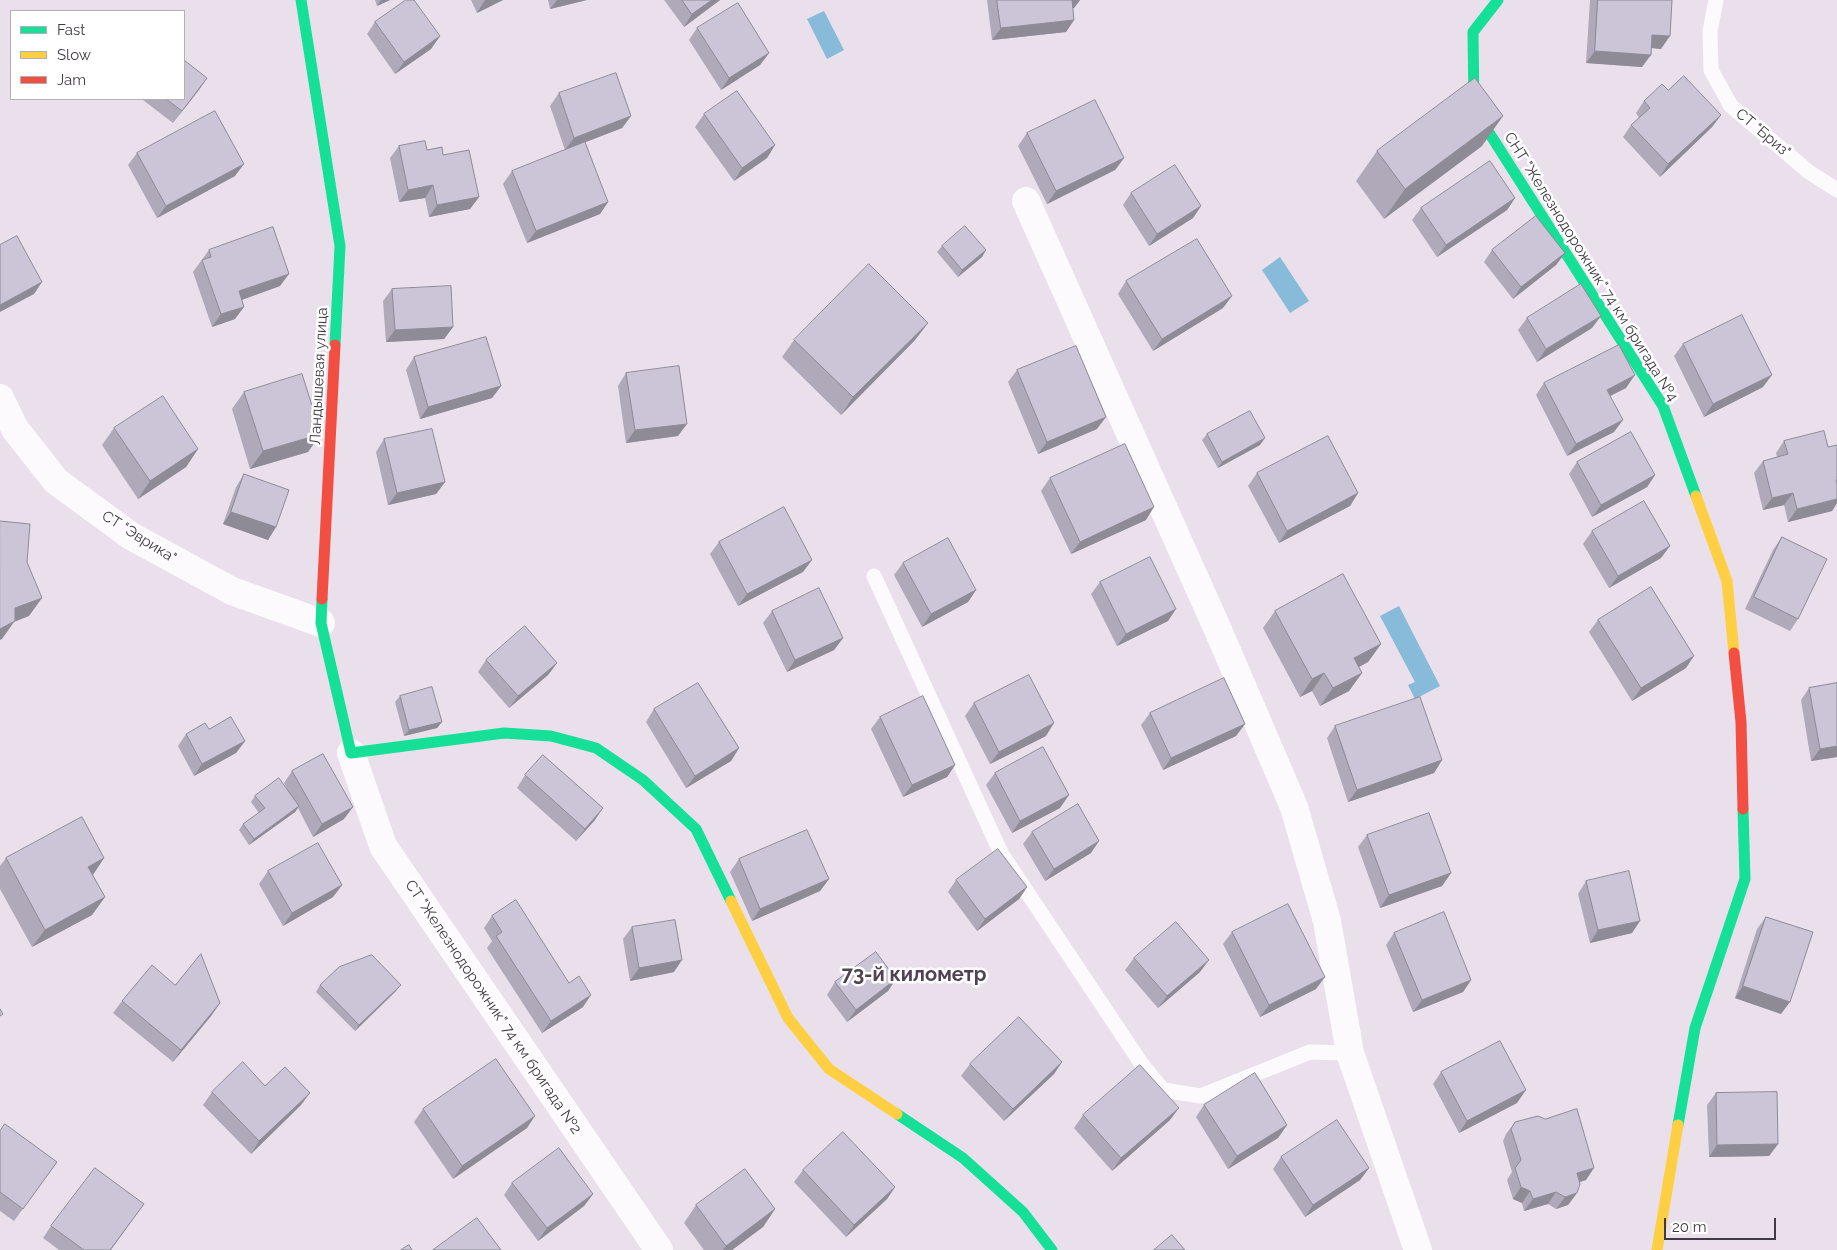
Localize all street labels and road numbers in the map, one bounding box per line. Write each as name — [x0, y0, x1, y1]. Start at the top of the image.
street label: СТ "Бриз" — [1732, 105, 1794, 161]
street label: СНТ "Железнодорожник" 74 км бригада №4 — [1500, 129, 1682, 405]
street label: Ландышевая улица — [306, 307, 332, 445]
street label: СТ "Эврика" — [98, 507, 180, 567]
street label: СТ "Железнодорожник" 74 км бригада №2 — [401, 877, 585, 1137]

